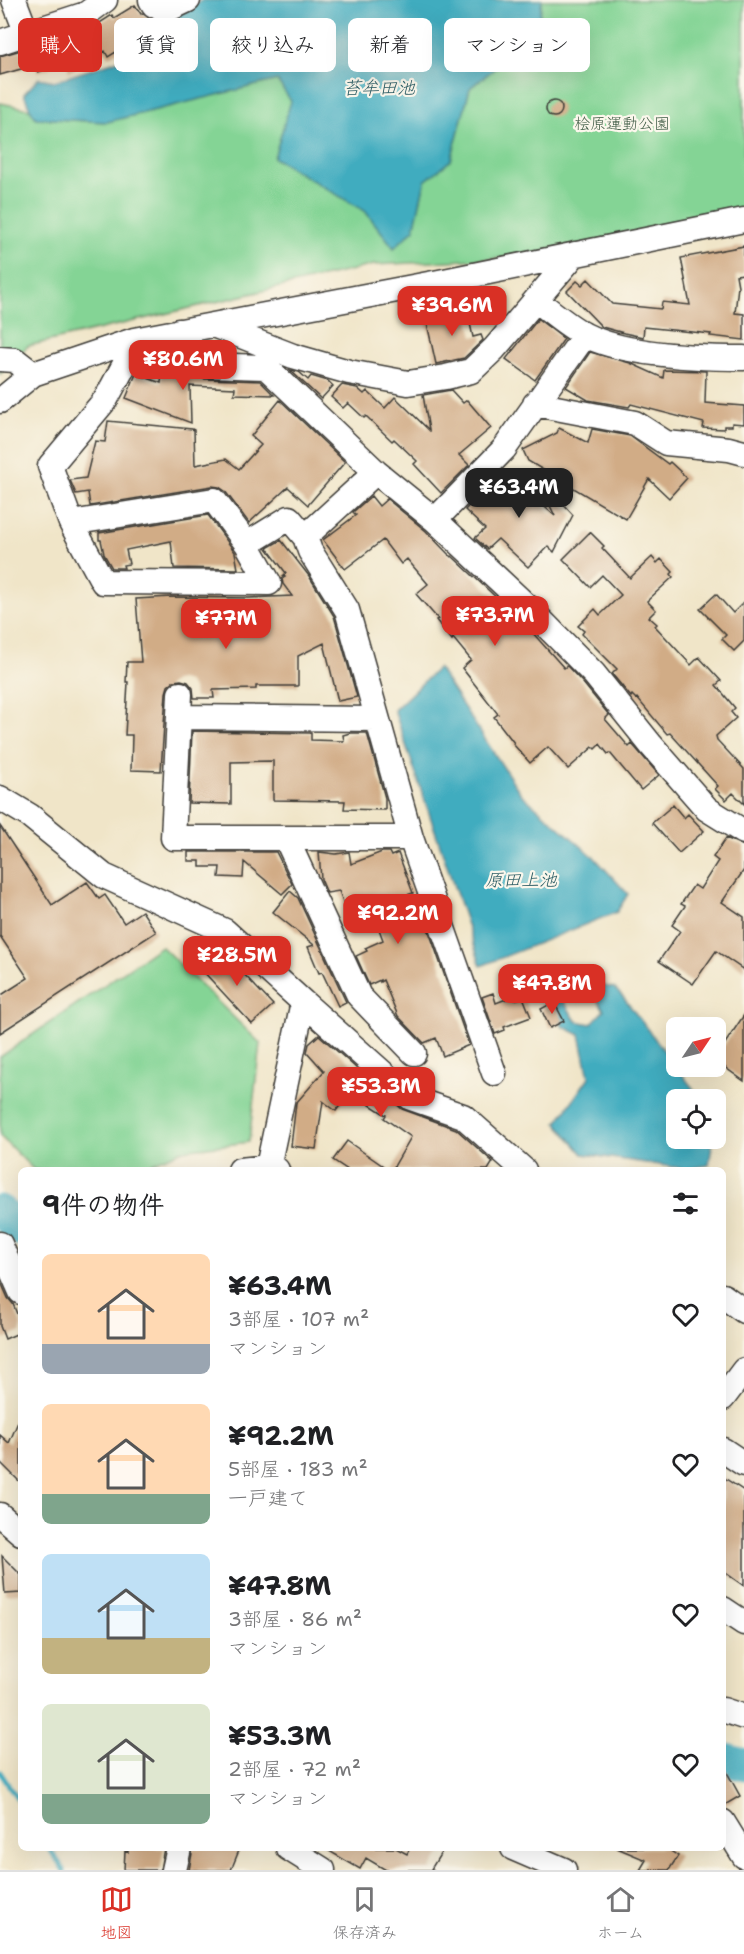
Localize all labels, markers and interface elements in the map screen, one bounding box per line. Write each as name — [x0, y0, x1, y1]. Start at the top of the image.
chip: 購入 — [18, 18, 102, 72]
chip: 賃貸 — [114, 18, 198, 72]
chip: 絞り込み — [210, 18, 336, 72]
chip: 新着 — [348, 18, 432, 72]
chip: マンション — [444, 18, 590, 72]
water label: 苔牟田池 — [343, 76, 416, 100]
park label: 桧原運動公園 — [574, 113, 670, 134]
pin: ¥39.6M — [403, 286, 501, 337]
text: ¥39.6M — [412, 292, 492, 318]
pin: ¥80.6M — [134, 340, 232, 391]
text: ¥80.6M — [143, 346, 223, 372]
pin: ¥63.4M — [470, 468, 568, 519]
text: ¥63.4M — [479, 474, 559, 500]
pin: ¥73.7M — [446, 596, 544, 647]
pin: ¥77M — [190, 599, 262, 650]
text: ¥73.7M — [456, 602, 534, 628]
text: ¥77M — [195, 605, 257, 631]
water label: 原田上池 — [485, 868, 558, 892]
pin: ¥92.2M — [349, 894, 447, 945]
text: ¥92.2M — [357, 900, 439, 926]
pin: ¥28.5M — [188, 936, 286, 987]
text: ¥28.5M — [197, 942, 277, 968]
pin: ¥47.8M — [503, 964, 601, 1015]
text: ¥47.8M — [512, 970, 592, 996]
north arrow — [666, 1017, 726, 1077]
map controls — [666, 1017, 726, 1149]
pin: ¥53.3M — [332, 1067, 430, 1118]
text: ¥53.3M — [341, 1073, 421, 1099]
button: locate — [666, 1089, 726, 1149]
text: 9件の物件 — [42, 1187, 164, 1222]
icon: filters — [669, 1187, 702, 1220]
text: ¥63.4M — [228, 1268, 332, 1303]
icon: home — [90, 1278, 162, 1350]
icon: heart — [669, 1298, 702, 1331]
text: 3部屋 · 107 m² — [228, 1306, 369, 1332]
text: マンション — [228, 1335, 327, 1361]
text: ¥92.2M — [228, 1418, 334, 1453]
icon: home — [90, 1428, 162, 1500]
icon: heart — [669, 1448, 702, 1481]
text: 5部屋 · 183 m² — [228, 1456, 368, 1482]
text: 一戸建て — [228, 1485, 308, 1511]
text: ¥47.8M — [228, 1568, 331, 1603]
icon: home — [90, 1578, 162, 1650]
icon: heart — [669, 1598, 702, 1631]
text: 3部屋 · 86 m² — [228, 1606, 362, 1632]
text: マンション — [228, 1635, 327, 1661]
text: ¥53.3M — [228, 1718, 332, 1753]
icon: home — [90, 1728, 162, 1800]
icon: heart — [669, 1748, 702, 1781]
text: 2部屋 · 72 m² — [228, 1756, 361, 1782]
text: マンション — [228, 1785, 327, 1811]
tab: 地図 — [100, 1883, 133, 1943]
tab: 保存済み — [333, 1883, 397, 1943]
tab: ホーム — [597, 1883, 644, 1943]

